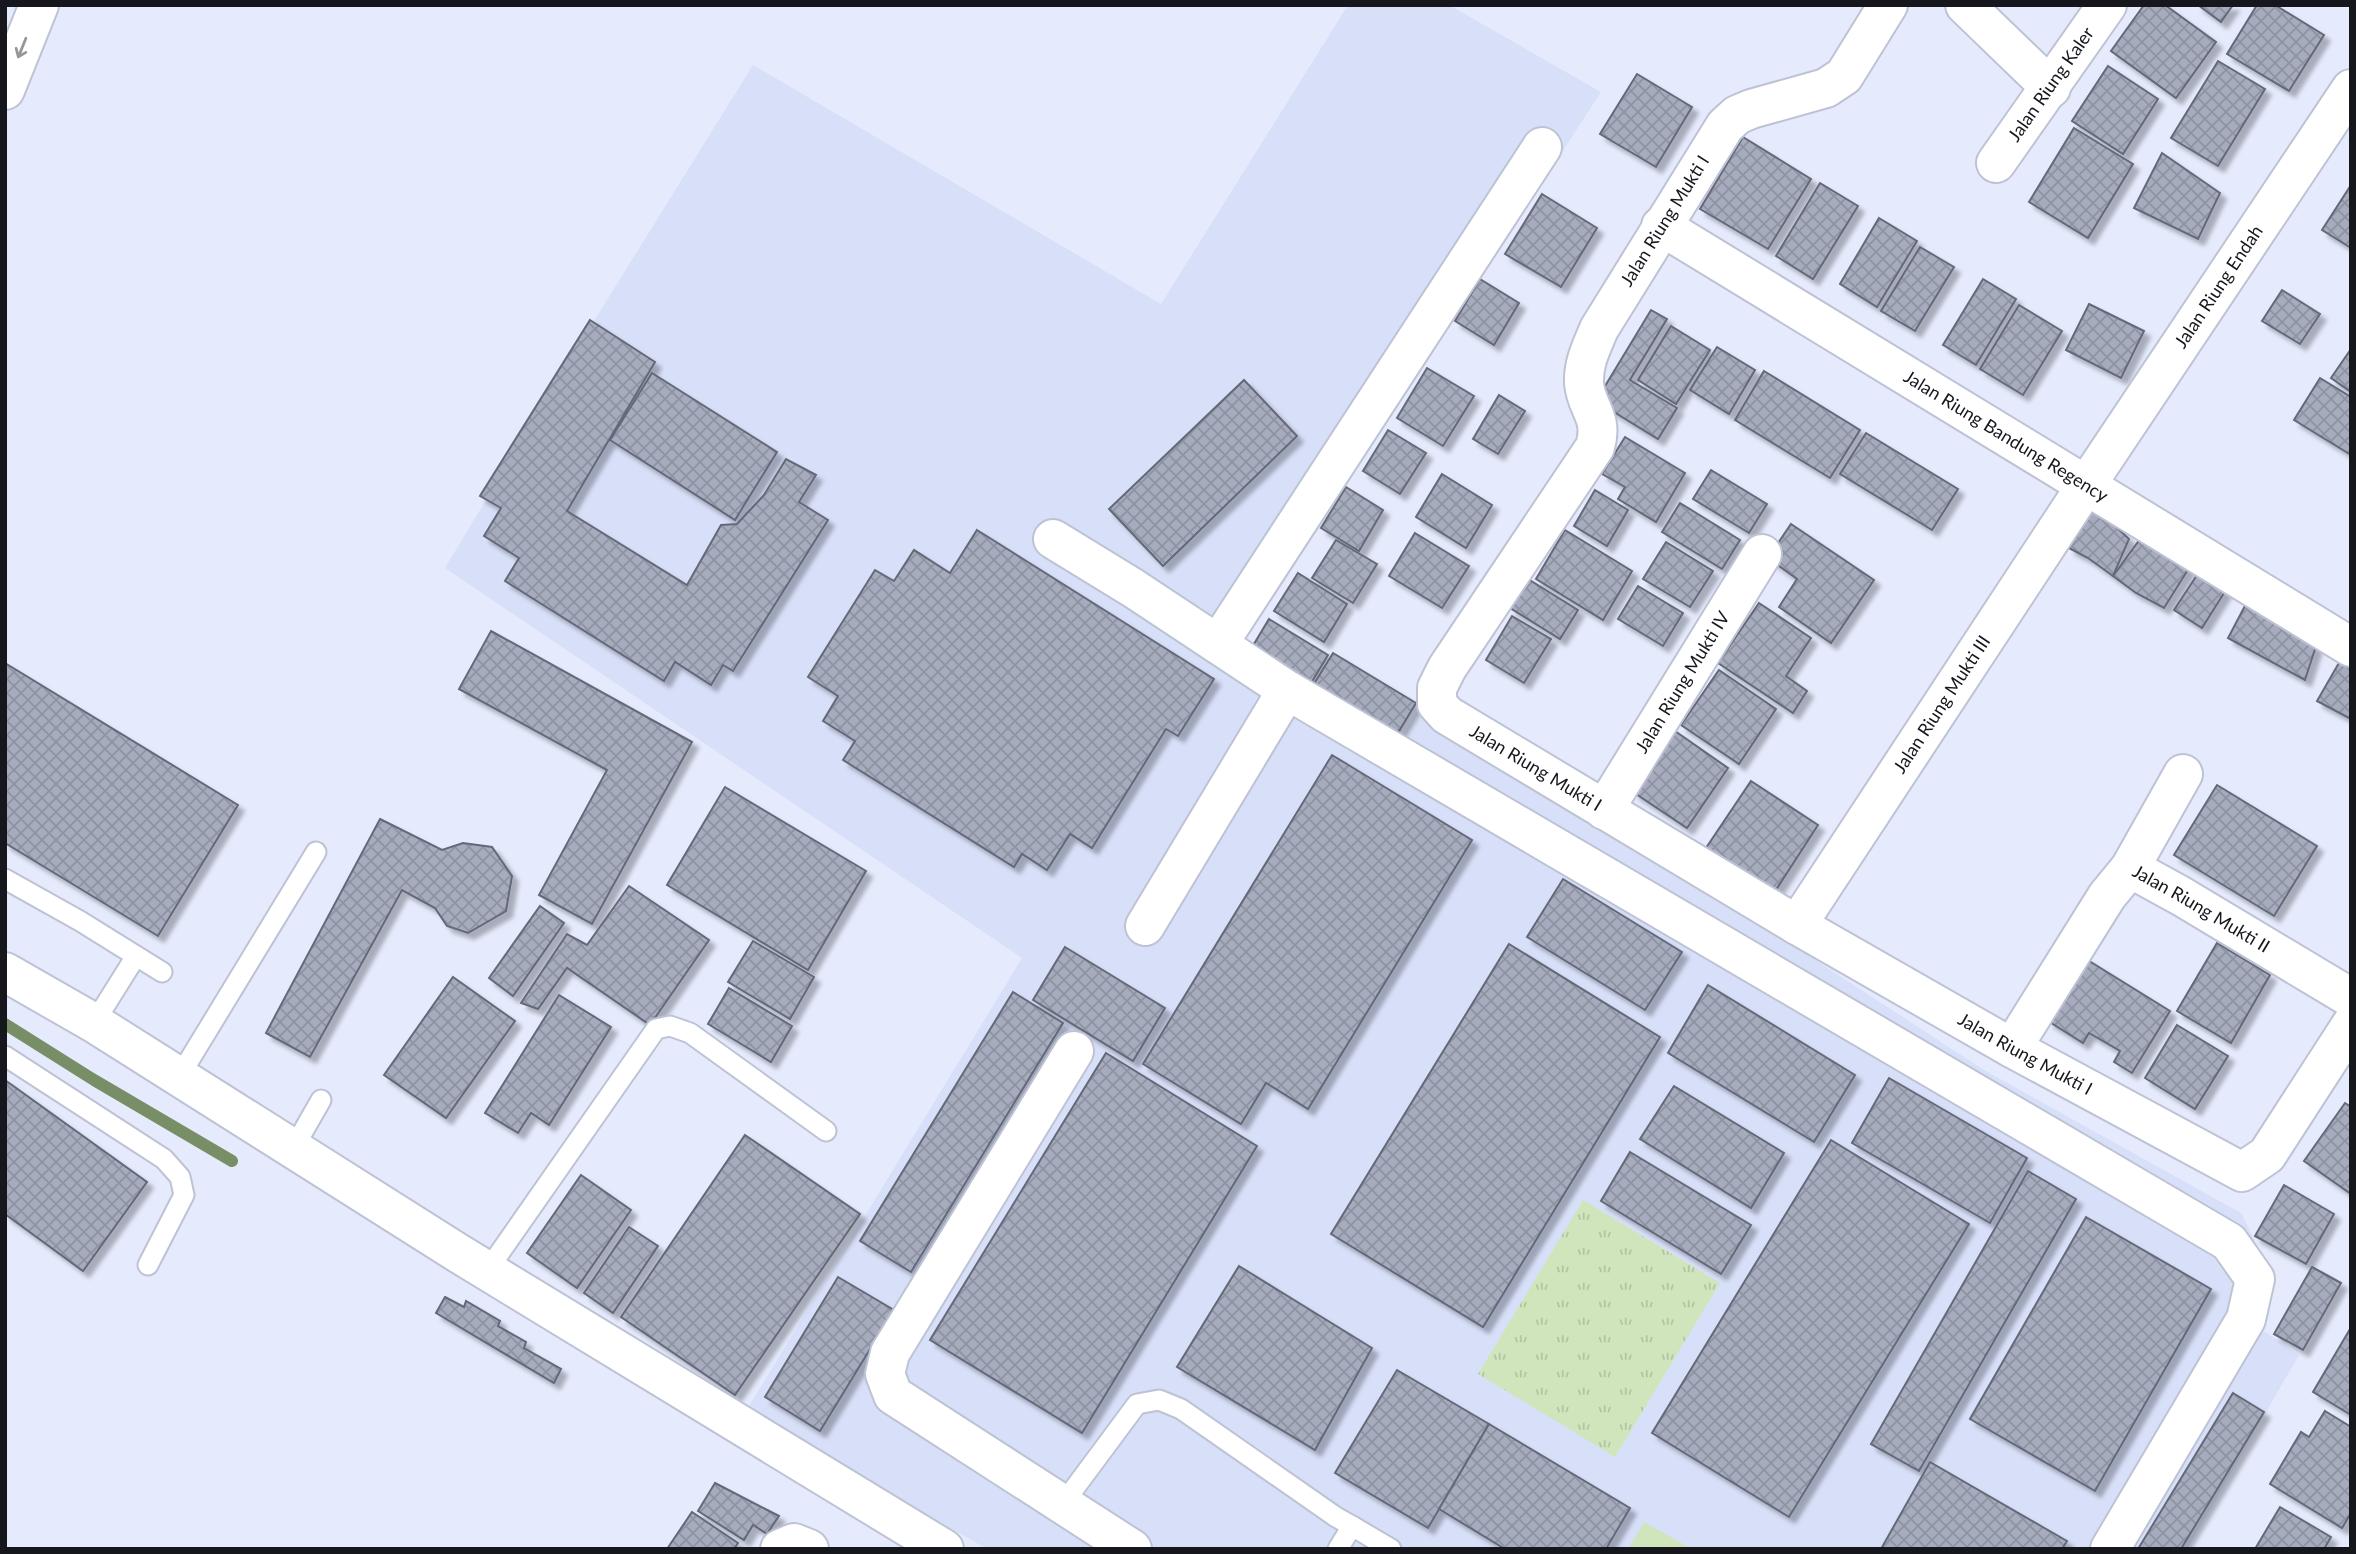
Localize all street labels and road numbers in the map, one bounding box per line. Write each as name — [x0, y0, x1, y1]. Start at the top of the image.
street label: Jalan Riung Kaler — [2003, 22, 2098, 145]
street label: Jalan Riung Mukti I — [1615, 151, 1713, 290]
street label: Jalan Riung Endah — [2169, 221, 2267, 352]
street label: Jalan Riung Bandung Regency — [1900, 365, 2113, 507]
street label: Jalan Riung Mukti IV — [1630, 606, 1734, 757]
street label: Jalan Riung Mukti III — [1888, 631, 1994, 777]
street label: Jalan Riung Mukti I — [1466, 719, 1606, 815]
street label: Jalan Riung Mukti II — [2129, 860, 2274, 957]
street label: Jalan Riung Mukti I — [1954, 1007, 2097, 1099]

